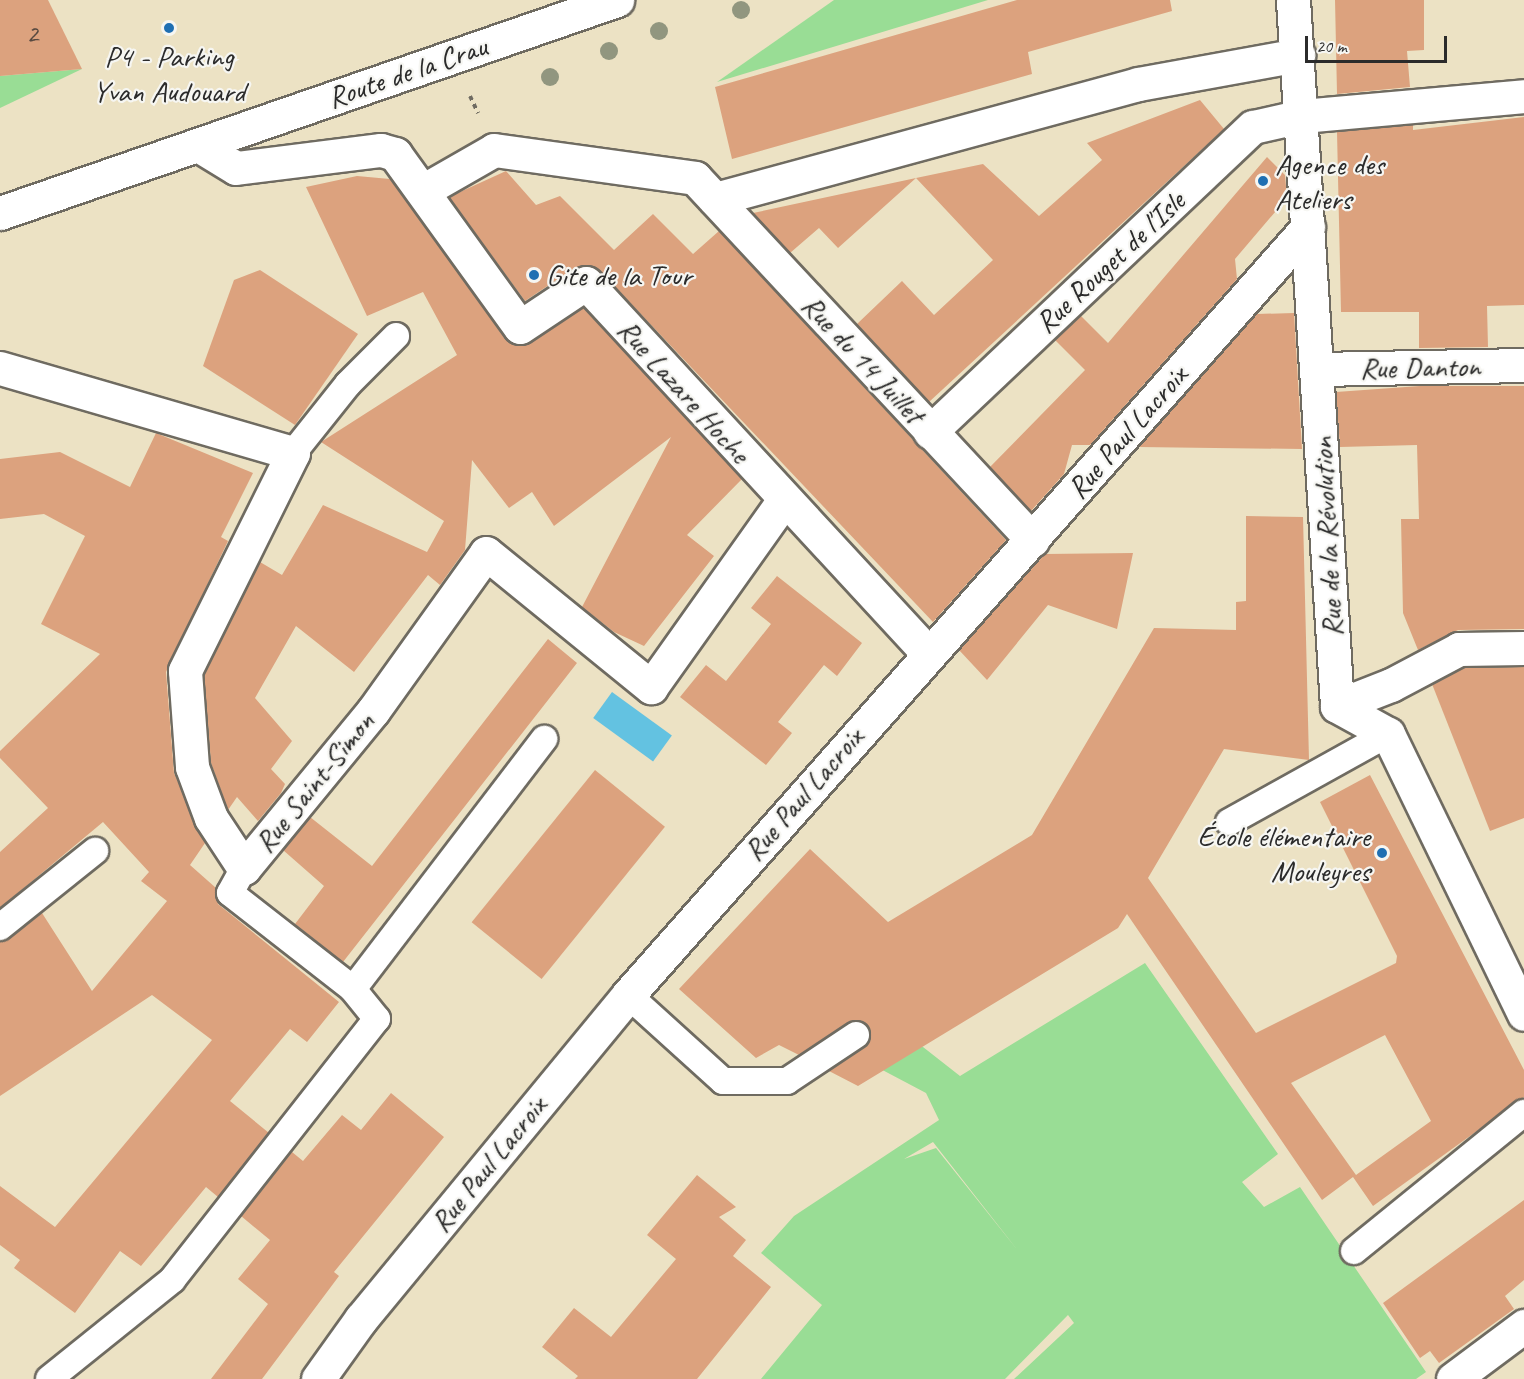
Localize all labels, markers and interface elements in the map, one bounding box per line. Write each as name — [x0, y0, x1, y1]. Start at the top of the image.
house number: 2 — [26, 18, 38, 50]
marker: P4 - Parking Yvan Audouard — [162, 21, 176, 35]
scale bar — [1308, 24, 1450, 62]
street label: Route de la Crau — [322, 28, 492, 116]
text: 20 m — [1316, 35, 1347, 57]
place label: P4 - Parking Yvan Audouard — [92, 38, 246, 109]
place label: Agence des Ateliers — [1275, 146, 1384, 216]
marker: Agence des Ateliers — [1256, 174, 1270, 188]
street label: Rue Rouget de l'Isle — [1027, 183, 1193, 341]
place label: Gite de la Tour — [546, 257, 691, 293]
marker: Gite de la Tour — [527, 268, 541, 282]
street label: Rue du 14 Juillet — [794, 287, 932, 431]
street label: Rue Lazare Hoche — [610, 312, 758, 470]
street label: Rue Danton — [1359, 348, 1481, 386]
street label: Rue Paul Lacroix — [1059, 357, 1195, 507]
street label: Rue de la Révolution — [1304, 436, 1350, 638]
street label: Rue Saint-Simon — [246, 704, 382, 860]
street label: Rue Paul Lacroix — [735, 719, 871, 869]
place label: École élémentaire Mouleyres — [1198, 818, 1370, 888]
marker: École élémentaire Mouleyres — [1375, 846, 1389, 860]
street label: Rue Paul Lacroix — [422, 1088, 554, 1240]

